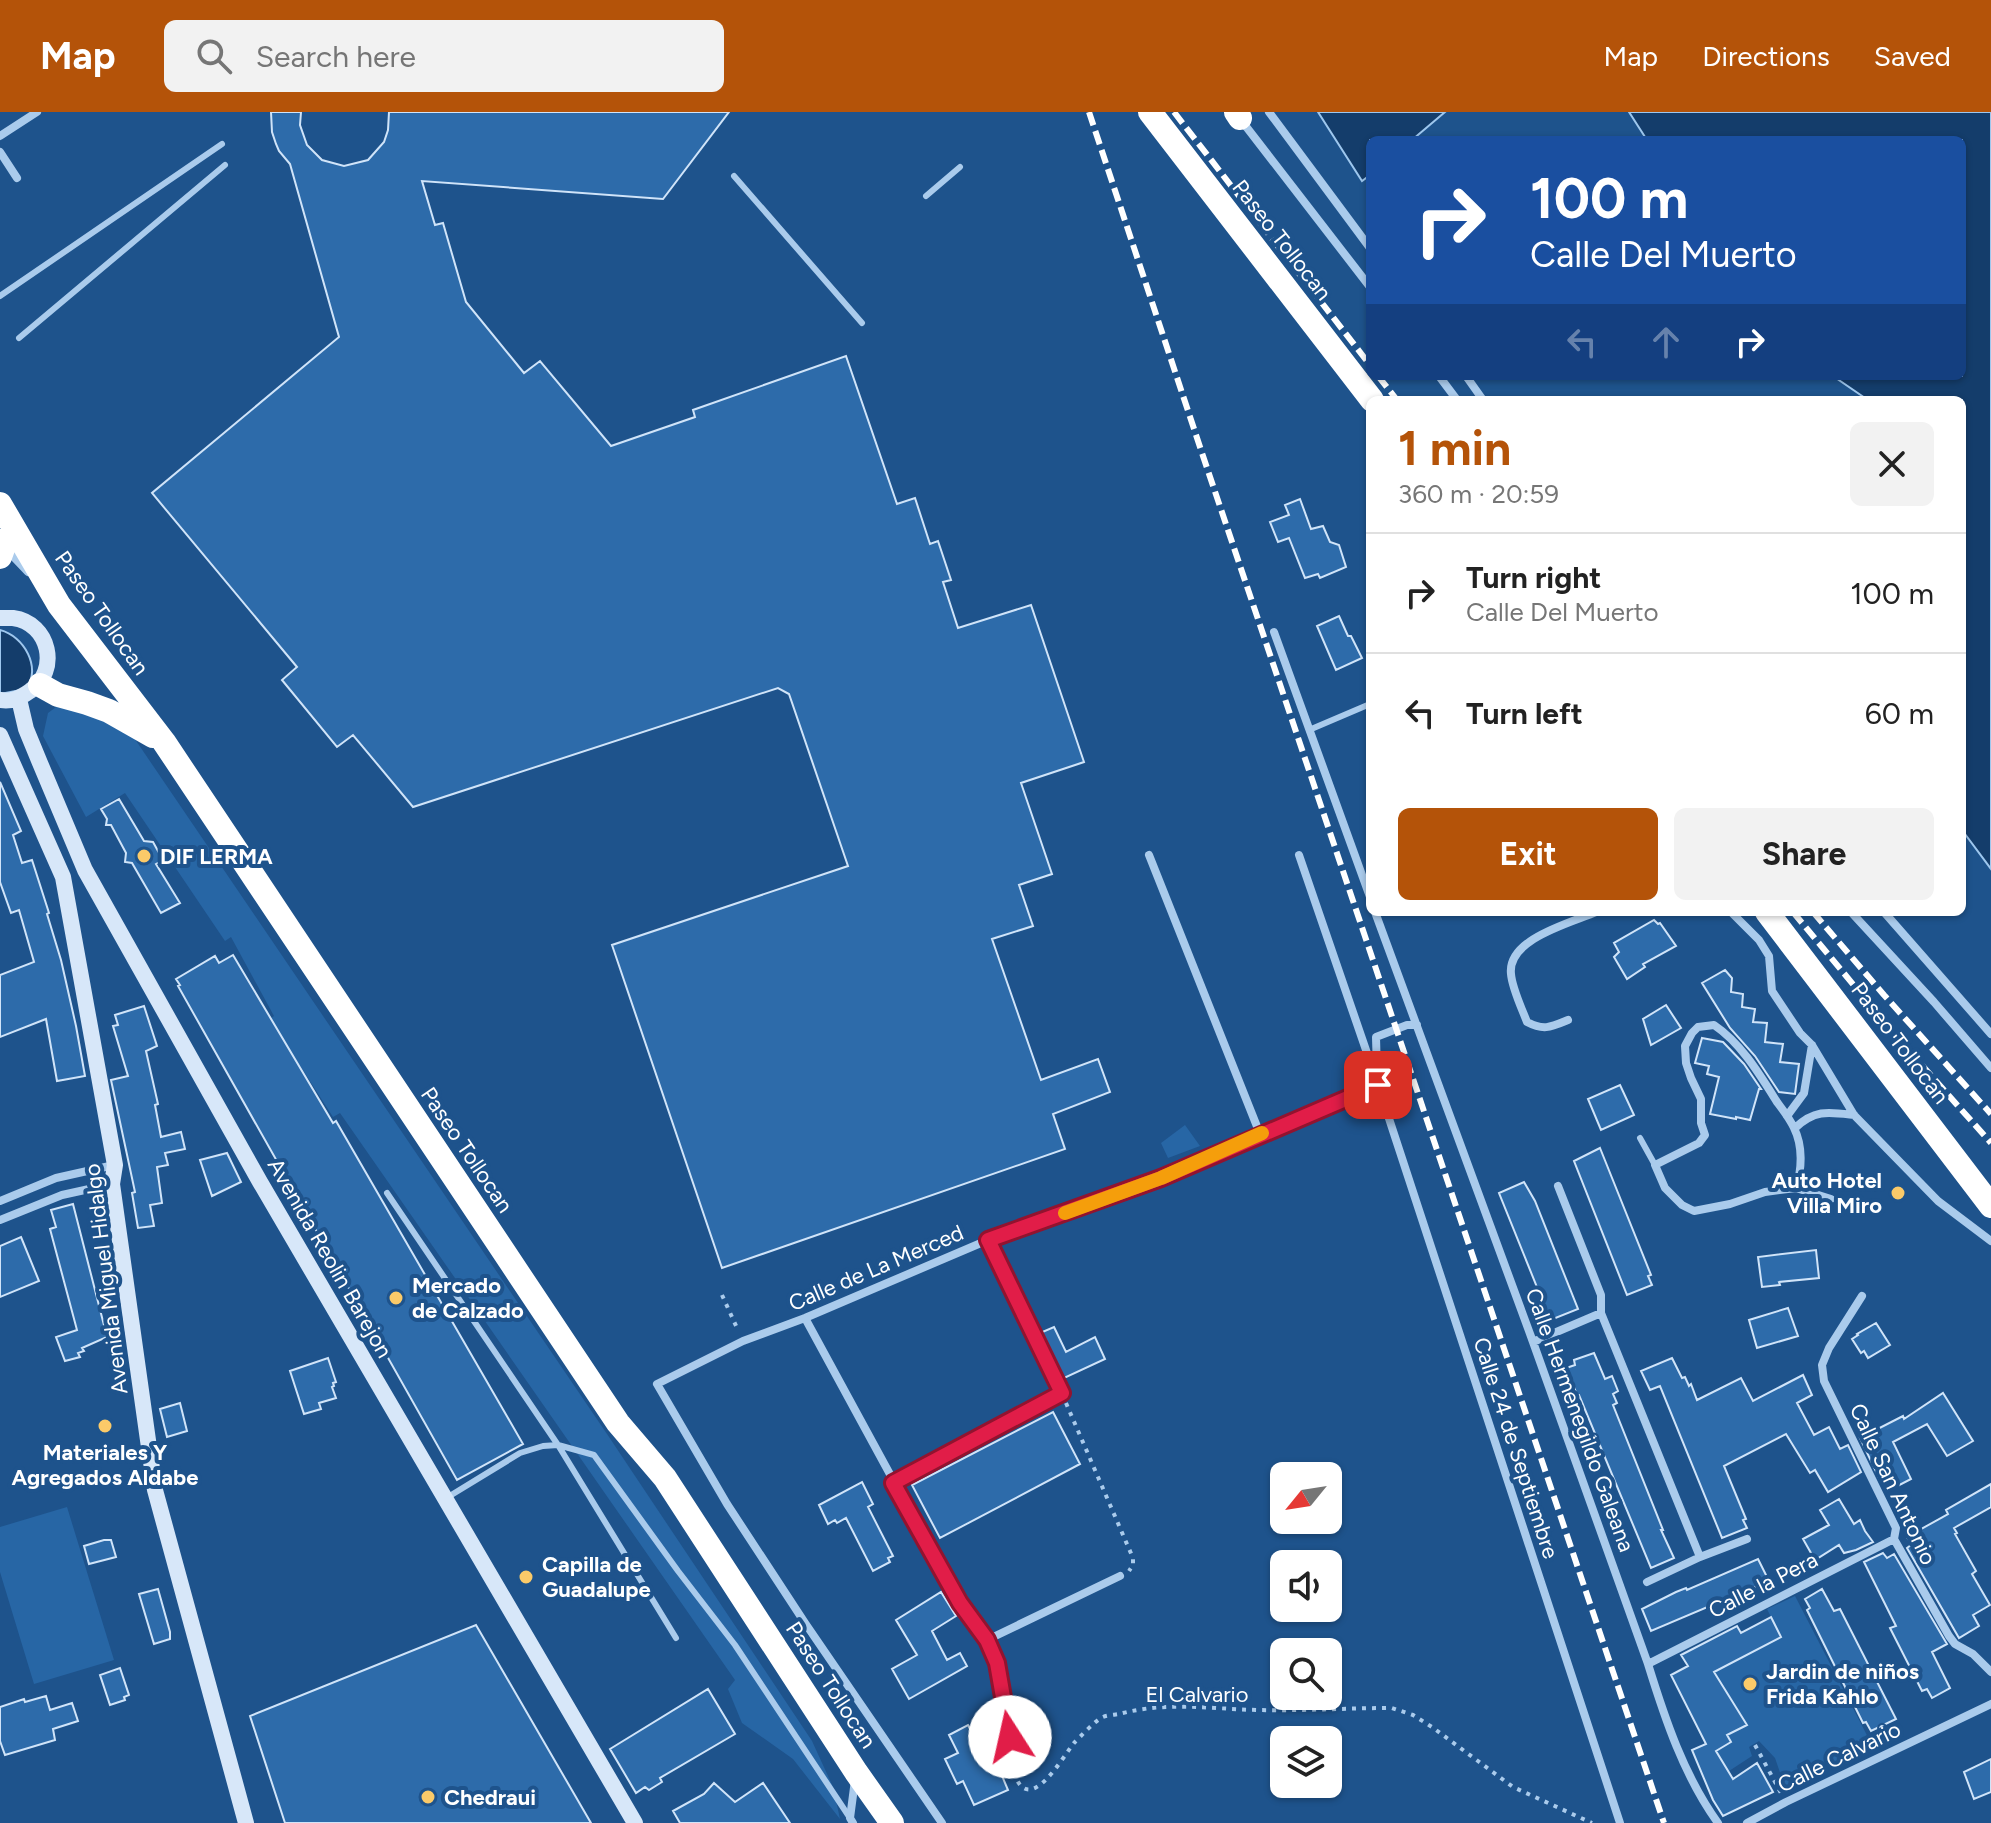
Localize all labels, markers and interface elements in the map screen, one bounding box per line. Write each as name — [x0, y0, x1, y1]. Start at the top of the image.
search box — [164, 20, 724, 92]
text: Map — [40, 33, 116, 79]
icon: search — [192, 34, 236, 78]
text: Search here — [256, 38, 416, 75]
text: Map — [1604, 39, 1658, 73]
text: Directions — [1702, 39, 1830, 73]
text: Saved — [1874, 39, 1951, 73]
text: 100 m — [1530, 165, 1688, 232]
icon: right — [1398, 168, 1502, 272]
street label: Paseo Tollocan — [1227, 174, 1337, 306]
text: Calle Del Muerto — [1530, 233, 1797, 276]
icon: left — [1560, 320, 1604, 364]
icon: ahead — [1644, 320, 1688, 364]
icon: right — [1728, 320, 1772, 364]
text: 1 min — [1398, 419, 1511, 477]
button: close — [1850, 422, 1934, 506]
text: 360 m · 20:59 — [1398, 478, 1559, 510]
street label: Paseo Tollocan — [49, 546, 155, 680]
text: Turn right — [1466, 559, 1601, 596]
icon: right — [1398, 571, 1442, 615]
text: 100 m — [1850, 575, 1934, 612]
text: Calle Del Muerto — [1466, 596, 1659, 628]
icon: left — [1398, 691, 1442, 735]
text: Turn left — [1466, 695, 1583, 732]
text: 60 m — [1865, 695, 1934, 732]
button: Exit — [1398, 808, 1658, 900]
button: Share — [1674, 808, 1934, 900]
place label: DIF LERMA — [160, 843, 273, 870]
marker: DIF LERMA — [135, 847, 153, 865]
street label: Paseo Tollocan — [1845, 977, 1955, 1109]
pin — [1344, 1051, 1412, 1119]
icon: arrive — [1356, 1063, 1400, 1107]
street label: Paseo Tollocan — [415, 1082, 519, 1218]
street label: Avenida Reolin Barejon — [262, 1153, 398, 1363]
street label: Avenida Miguel Hidalgo — [78, 1162, 134, 1396]
place label: Auto Hotel Villa Miro — [1772, 1167, 1882, 1219]
marker: Auto Hotel Villa Miro — [1889, 1184, 1907, 1202]
street label: Calle de La Merced — [784, 1219, 968, 1317]
place label: Mercado de Calzado — [412, 1272, 524, 1324]
street label: Calle Hermenegildo Galeana — [1520, 1284, 1640, 1556]
marker: Mercado de Calzado — [387, 1289, 405, 1307]
street label: Calle 24 de Septiembre — [1467, 1334, 1565, 1562]
street label: Calle San Antonio — [1844, 1399, 1942, 1569]
marker: Materiales Y Agregados Aldabe — [96, 1417, 114, 1435]
place label: Materiales Y Agregados Aldabe — [12, 1439, 198, 1491]
north arrow — [1270, 1462, 1342, 1534]
map controls — [1270, 1462, 1342, 1798]
street label: Calle la Pera — [1704, 1546, 1822, 1624]
button: sound — [1270, 1550, 1342, 1622]
place label: Capilla de Guadalupe — [542, 1551, 651, 1603]
marker: Capilla de Guadalupe — [517, 1568, 535, 1586]
street label: Paseo Tollocan — [780, 1617, 882, 1753]
button: search — [1270, 1638, 1342, 1710]
place label: Jardin de niños Frida Kahlo — [1766, 1658, 1919, 1710]
marker: Jardin de niños Frida Kahlo — [1741, 1675, 1759, 1693]
street label: El Calvario — [1146, 1681, 1248, 1708]
position arrow — [968, 1695, 1052, 1779]
street label: Calle Calvario — [1773, 1716, 1905, 1798]
button: layers — [1270, 1726, 1342, 1798]
place label: Chedraui — [444, 1784, 536, 1811]
marker: Chedraui — [419, 1788, 437, 1806]

